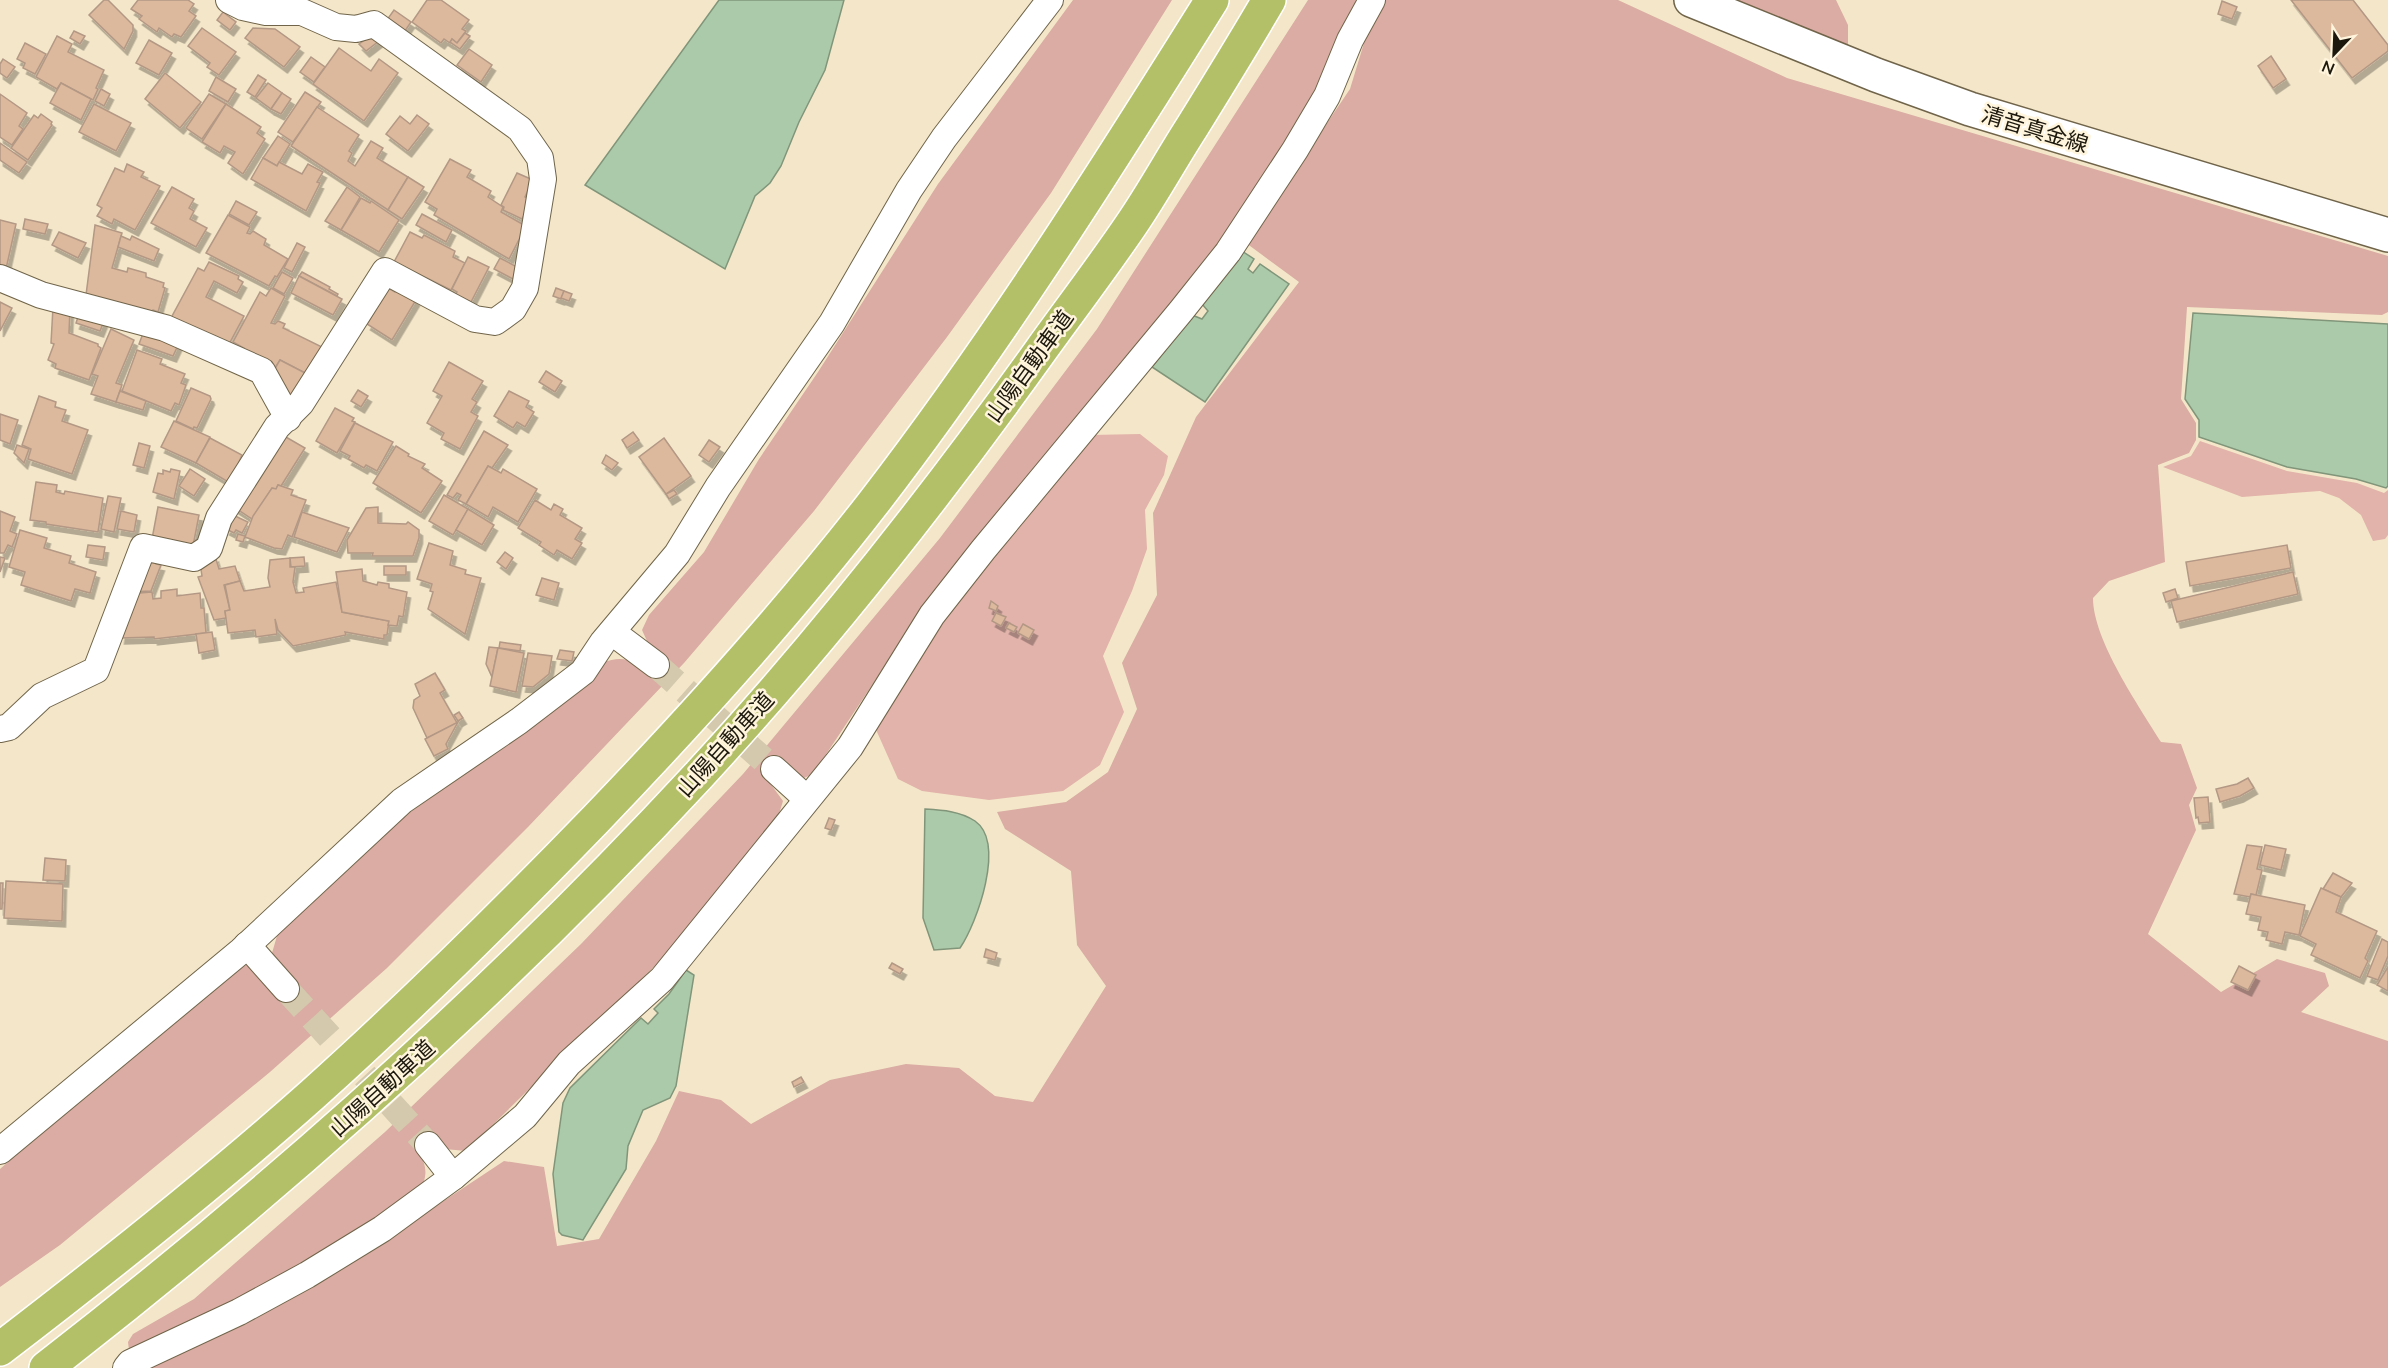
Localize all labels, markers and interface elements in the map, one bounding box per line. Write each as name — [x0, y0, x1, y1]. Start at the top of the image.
north arrow — [2304, 24, 2364, 84]
text: N — [2319, 56, 2338, 79]
street label: 清音真金線 — [1978, 100, 2092, 158]
street label: 山陽自動車道 — [979, 304, 1079, 428]
street label: 山陽自動車道 — [670, 686, 780, 802]
street label: 山陽自動車道 — [324, 1033, 440, 1143]

